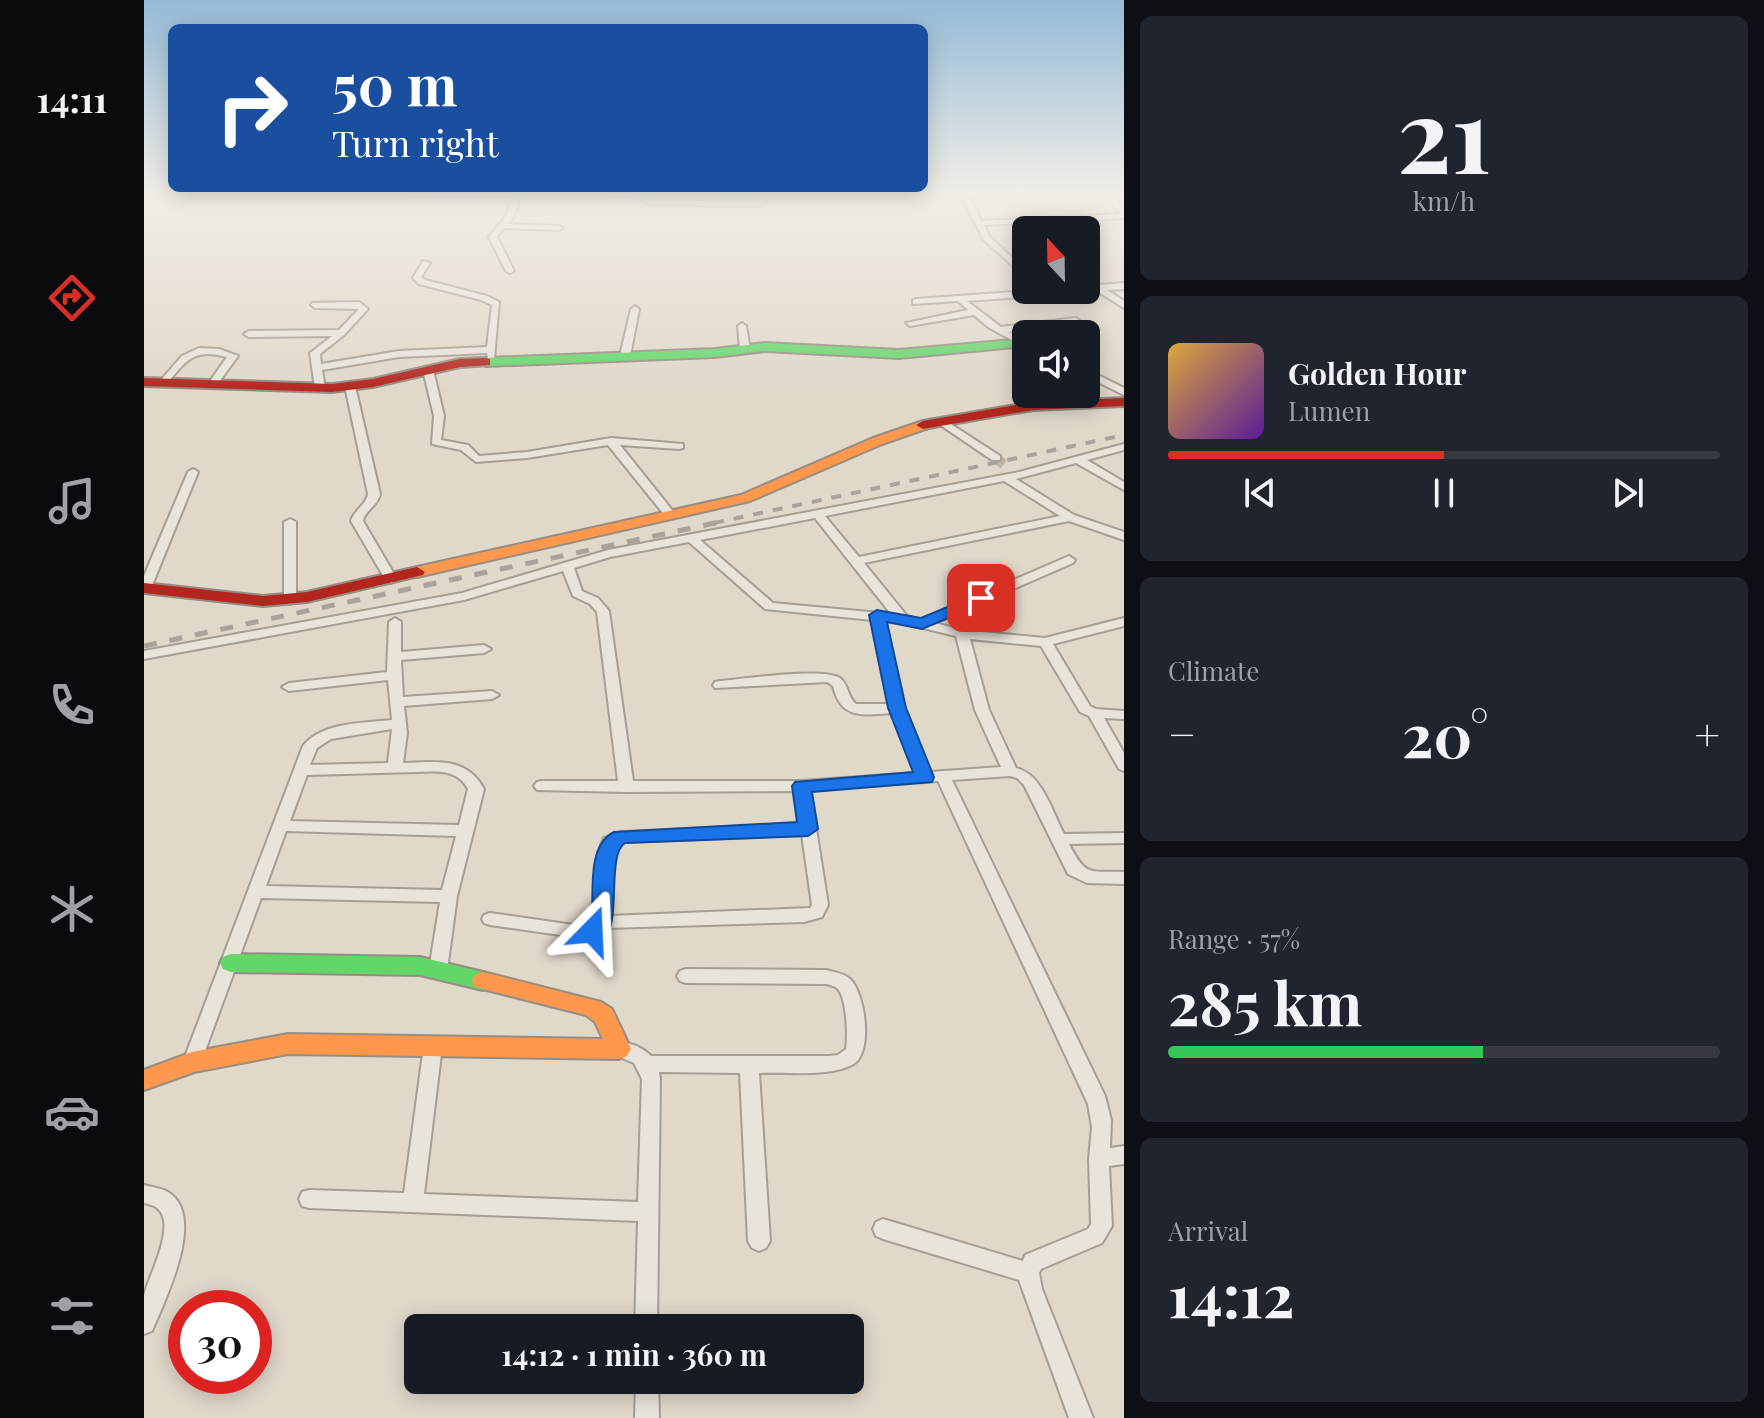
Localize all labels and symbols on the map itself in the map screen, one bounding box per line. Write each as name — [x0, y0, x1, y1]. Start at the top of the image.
north arrow — [1012, 216, 1100, 304]
pin — [947, 564, 1015, 632]
position arrow — [550, 889, 634, 973]
speed limit sign: 30 — [168, 1290, 272, 1394]

